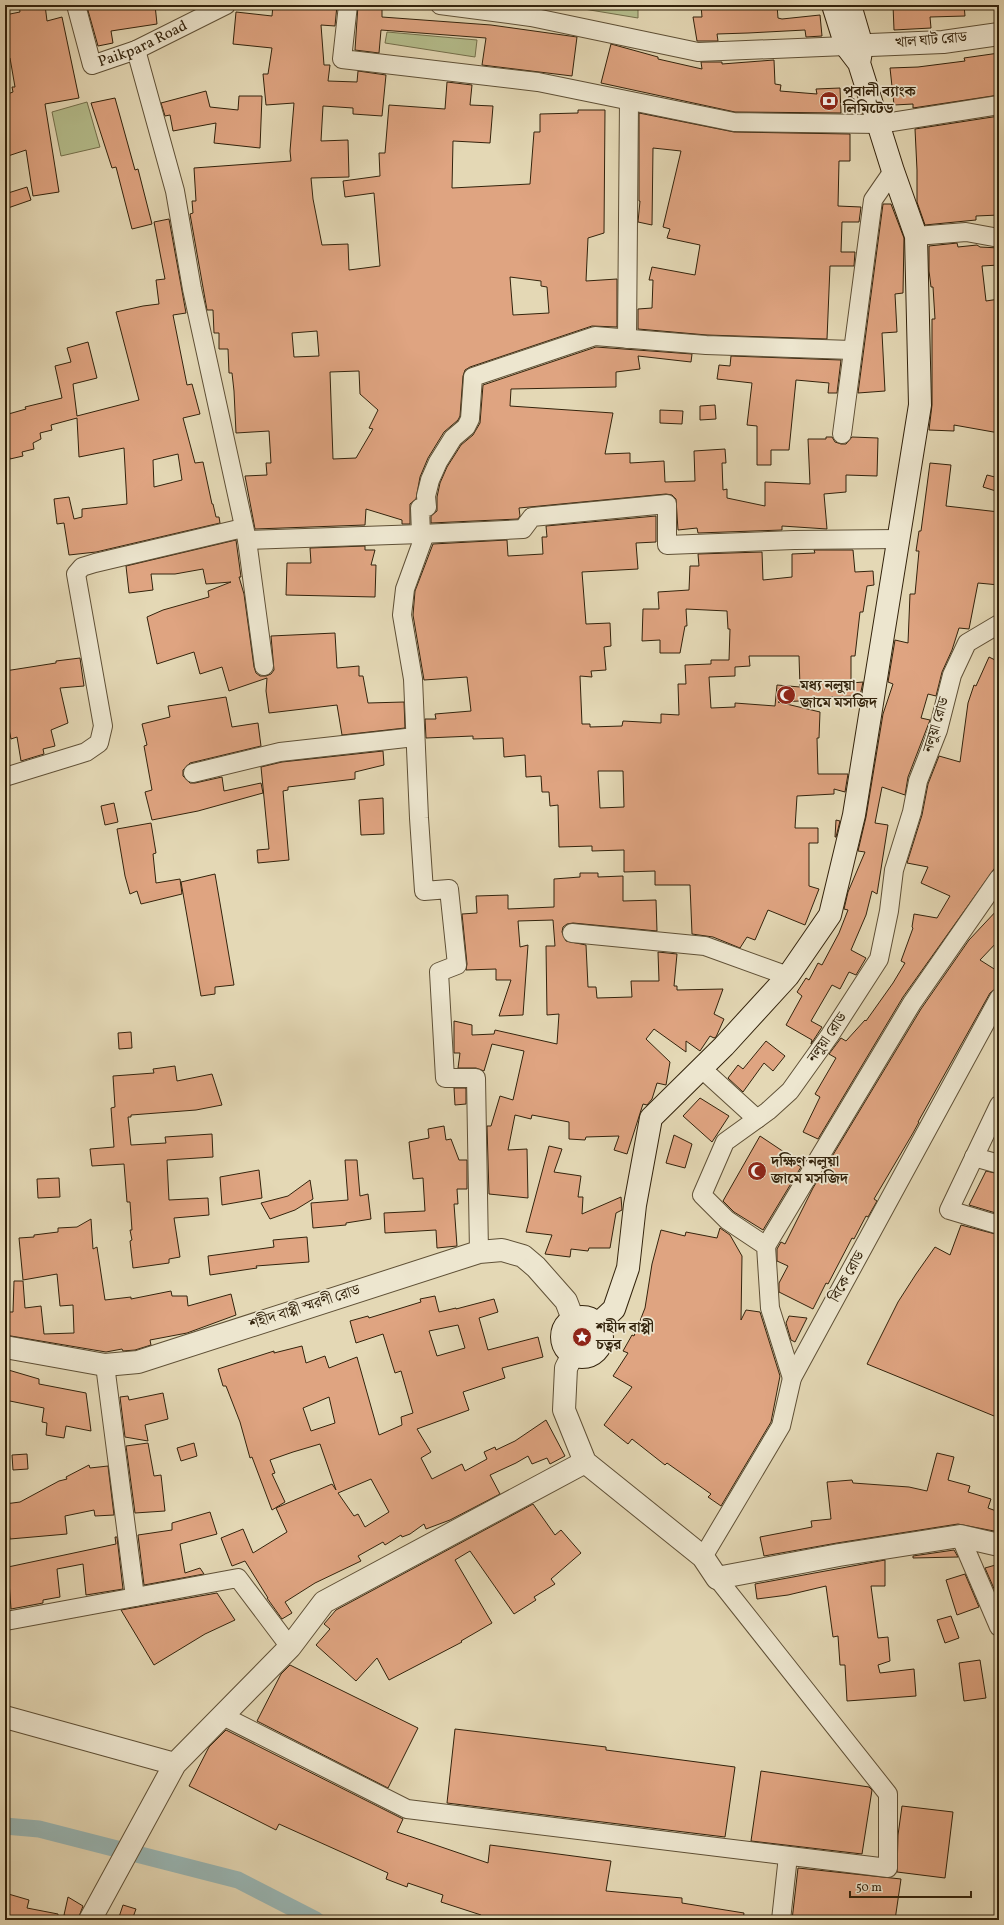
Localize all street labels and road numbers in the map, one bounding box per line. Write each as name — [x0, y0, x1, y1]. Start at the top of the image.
street label: Paikpara Road — [95, 15, 191, 73]
street label: খাল ঘাট রোড — [894, 27, 968, 55]
street label: নলুয়া রোড — [918, 694, 956, 756]
street label: নলুয়া রোড — [803, 1008, 853, 1068]
street label: বিকে রোড — [825, 1247, 871, 1307]
street label: শহীদ বাপ্পী স্মরণী রোড — [246, 1280, 364, 1336]

